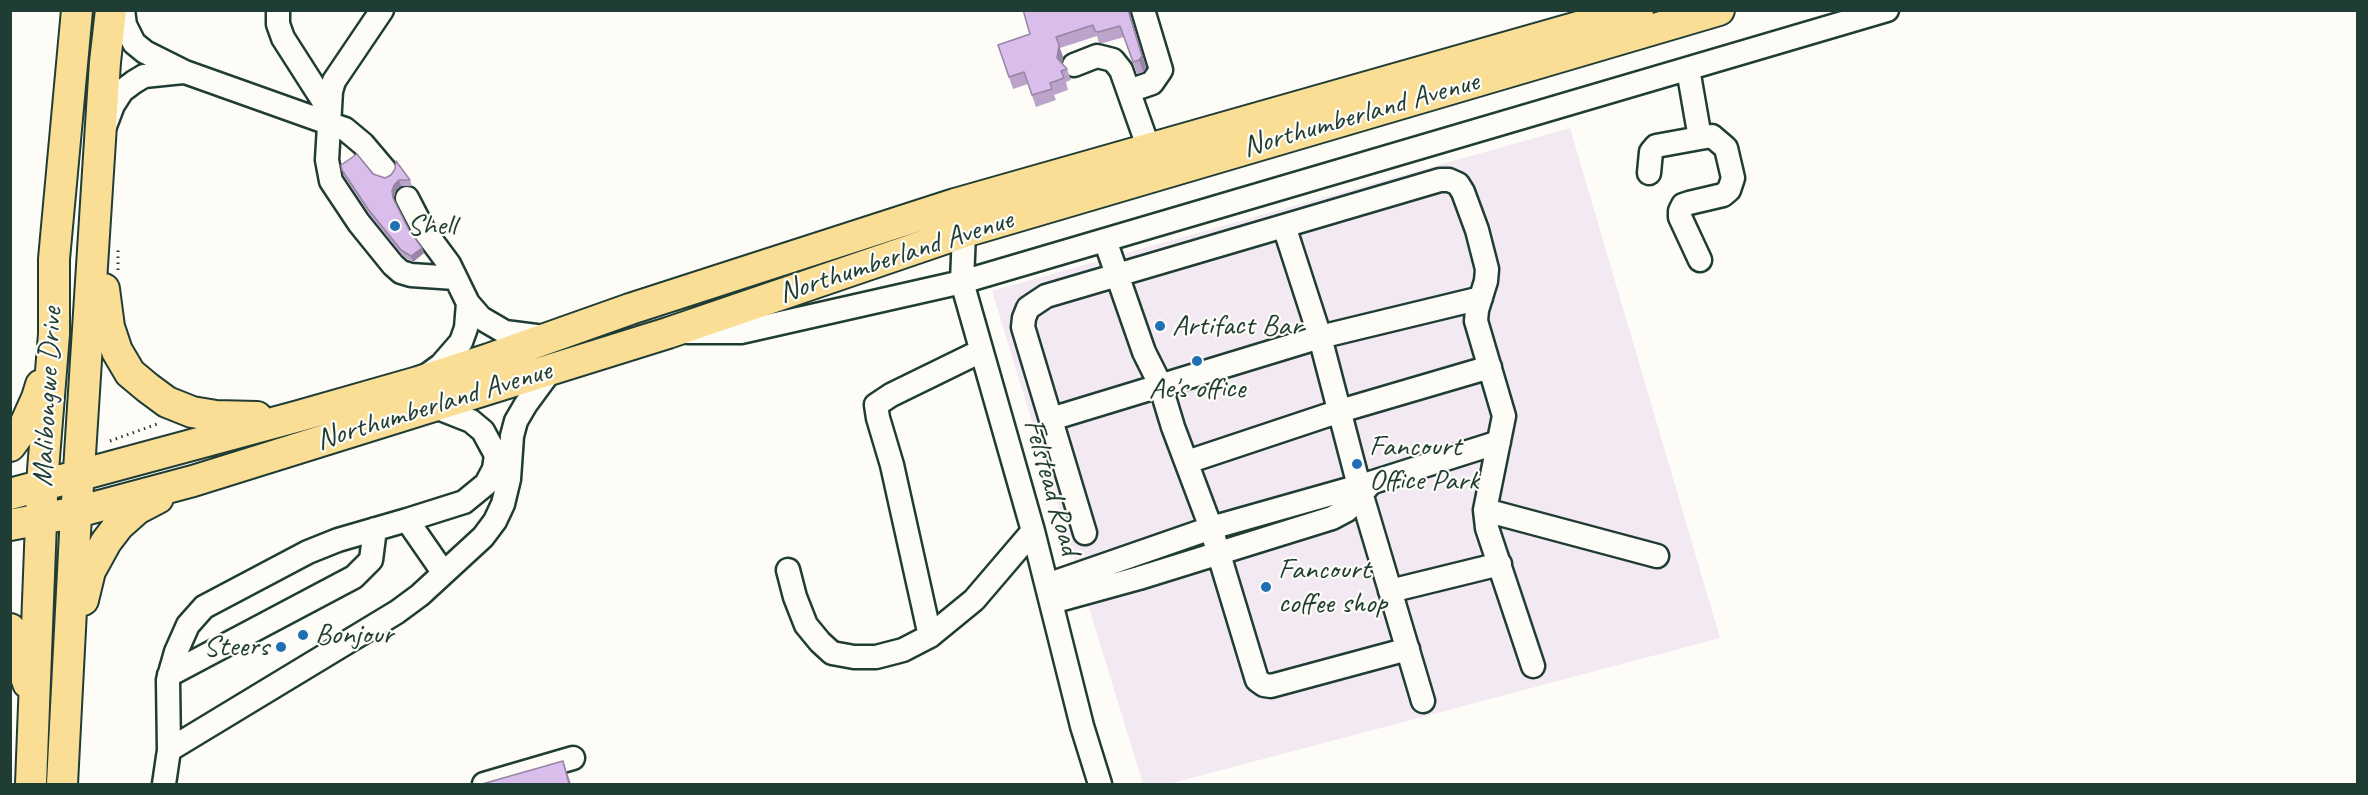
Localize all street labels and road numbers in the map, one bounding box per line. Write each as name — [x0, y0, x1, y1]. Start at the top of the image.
street label: Northumberland Avenue — [1239, 64, 1483, 166]
street label: Northumberland Avenue — [774, 202, 1018, 312]
street label: Malibongwe Drive — [25, 306, 71, 488]
street label: Northumberland Avenue — [312, 353, 556, 459]
street label: Felstead Road — [1014, 415, 1088, 559]

